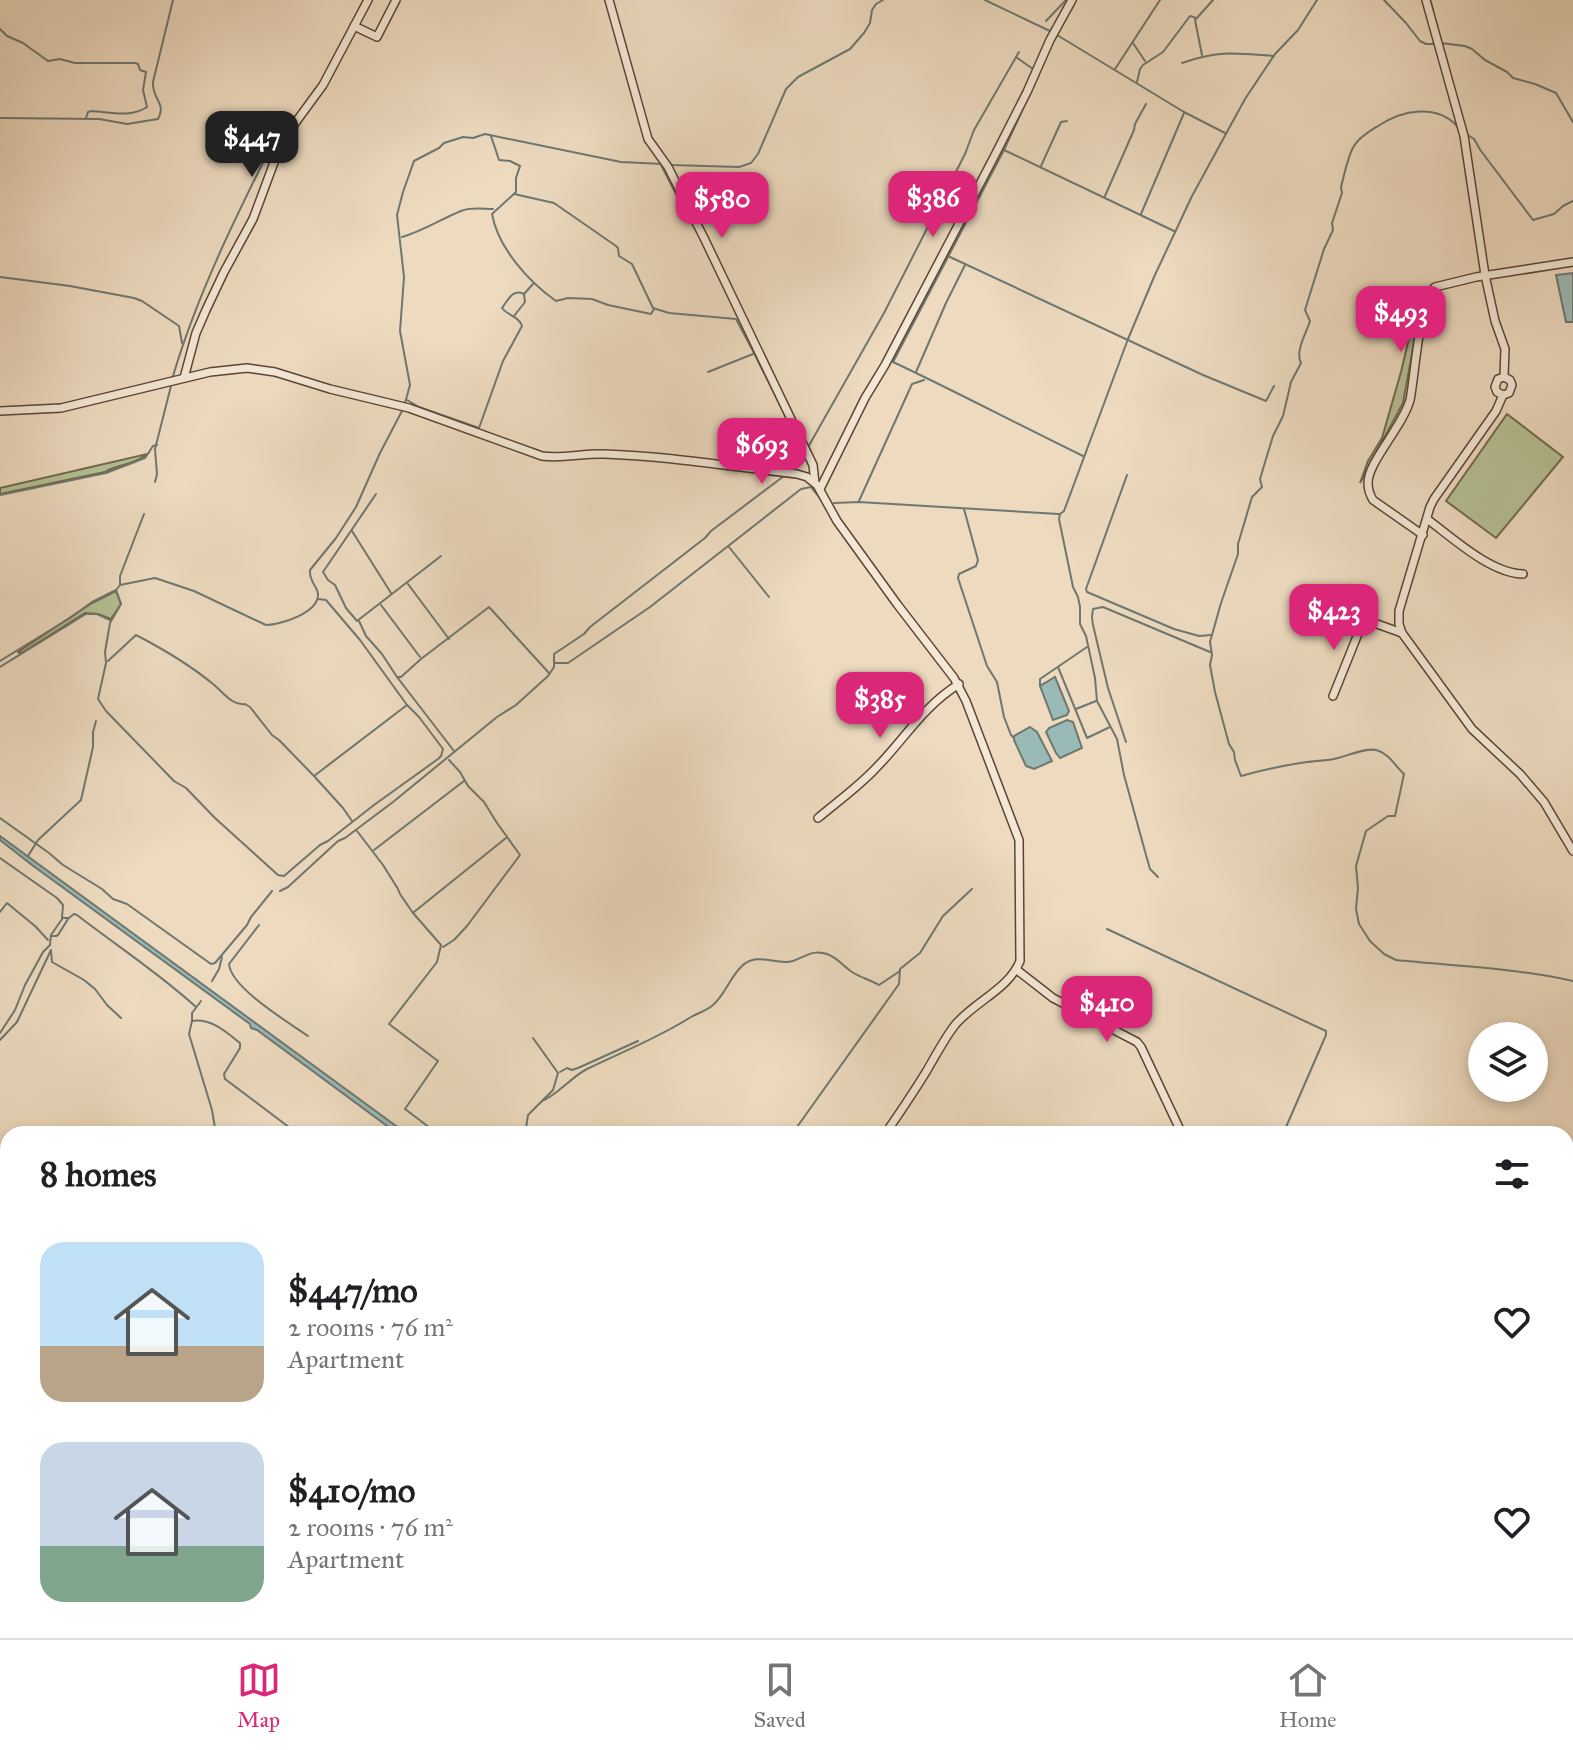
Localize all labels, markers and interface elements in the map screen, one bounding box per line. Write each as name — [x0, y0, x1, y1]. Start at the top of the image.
pin: $447 — [205, 111, 299, 179]
text: $447 — [223, 121, 281, 153]
pin: $386 — [886, 171, 980, 239]
pin: $580 — [675, 172, 769, 240]
text: $386 — [906, 181, 960, 213]
text: $580 — [694, 182, 750, 214]
pin: $493 — [1354, 286, 1448, 354]
text: $493 — [1374, 296, 1428, 328]
pin: $693 — [715, 418, 809, 486]
text: $693 — [735, 428, 789, 460]
pin: $423 — [1287, 584, 1381, 652]
text: $423 — [1307, 594, 1361, 626]
pin: $385 — [833, 672, 927, 740]
text: $385 — [854, 682, 906, 714]
pin: $410 — [1060, 976, 1154, 1044]
text: $410 — [1079, 986, 1135, 1018]
map controls — [1468, 1022, 1548, 1102]
button: layers — [1468, 1022, 1548, 1102]
icon: filters — [1490, 1152, 1534, 1196]
text: 8 homes — [40, 1154, 156, 1195]
text: $447/mo — [288, 1270, 418, 1311]
icon: home — [104, 1274, 200, 1370]
icon: heart — [1490, 1300, 1534, 1344]
text: 2 rooms · 76 m² — [288, 1311, 453, 1343]
text: Apartment — [288, 1343, 404, 1375]
text: $410/mo — [288, 1470, 415, 1511]
icon: home — [104, 1474, 200, 1570]
icon: heart — [1490, 1500, 1534, 1544]
text: 2 rooms · 76 m² — [288, 1511, 453, 1543]
text: Apartment — [288, 1543, 404, 1575]
tab: Map — [237, 1658, 281, 1733]
tab: Saved — [754, 1658, 806, 1733]
tab: Home — [1279, 1658, 1336, 1733]

